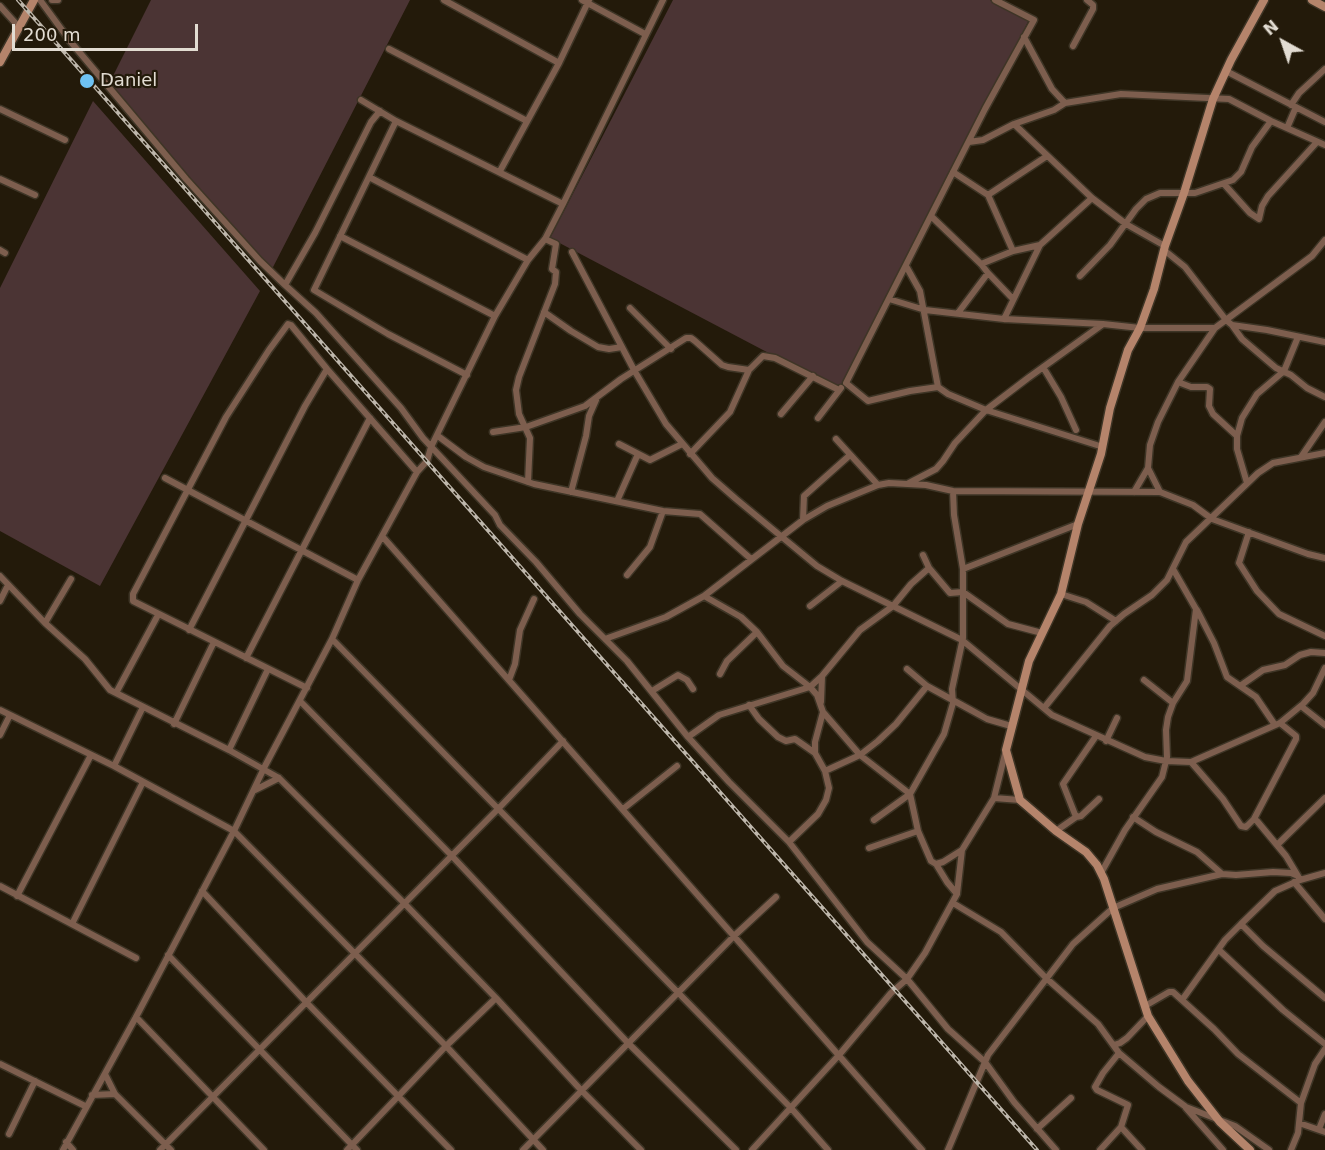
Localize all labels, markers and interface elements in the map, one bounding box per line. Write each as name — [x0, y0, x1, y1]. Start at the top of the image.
scale bar — [15, 12, 201, 50]
north arrow — [1253, 12, 1313, 72]
text: N — [1260, 16, 1282, 39]
text: 200 m — [23, 24, 81, 45]
place label: Daniel — [100, 70, 157, 92]
marker: Daniel — [78, 72, 96, 90]

